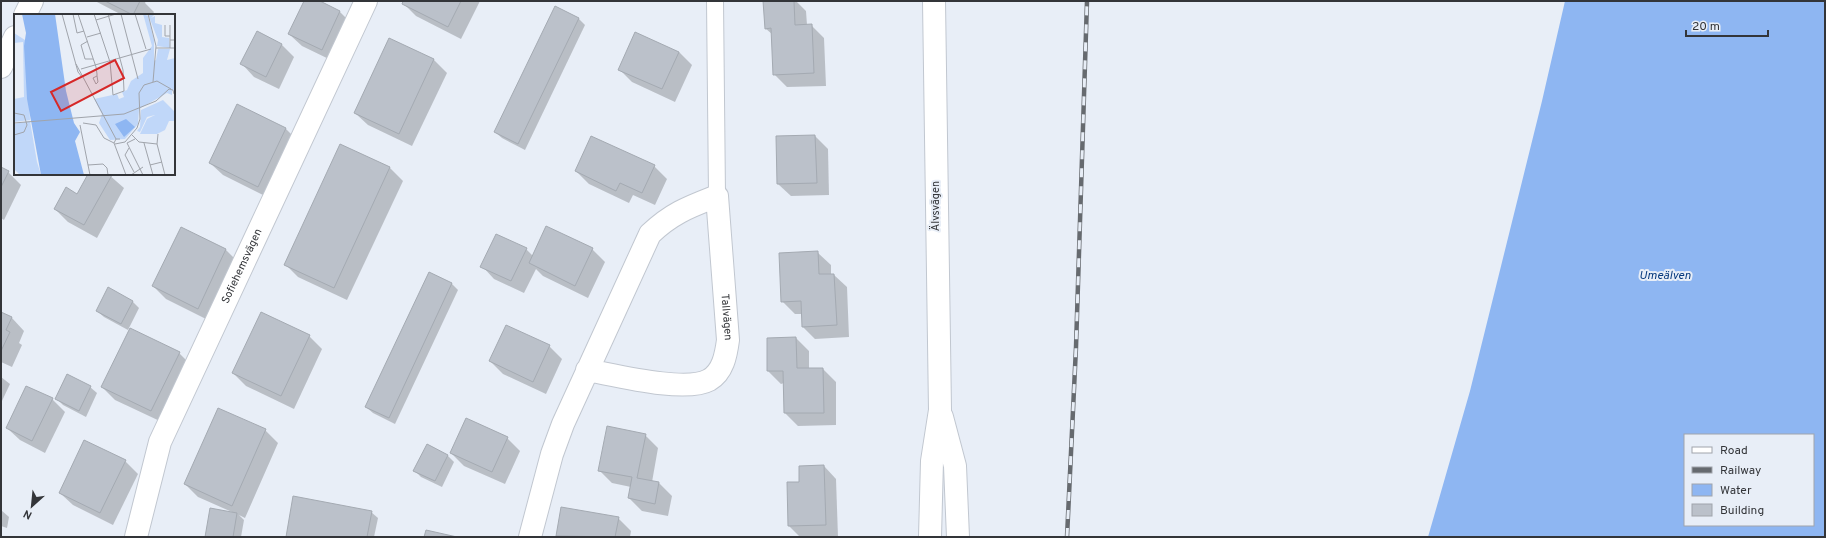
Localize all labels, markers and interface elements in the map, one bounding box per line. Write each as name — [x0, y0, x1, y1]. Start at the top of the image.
scale bar — [1686, 12, 1768, 38]
inset map — [14, 14, 175, 175]
text: 20 m — [1692, 19, 1720, 35]
street label: Älvsvägen — [928, 181, 943, 231]
street label: Sofiehemsvägen — [219, 227, 266, 306]
water label: Umeälven — [1639, 268, 1691, 284]
street label: Tallvägen — [717, 293, 735, 341]
legend — [1684, 434, 1814, 526]
text: Road — [1720, 443, 1748, 459]
text: Railway — [1720, 463, 1761, 479]
text: Water — [1720, 483, 1752, 499]
north arrow — [12, 486, 52, 526]
text: Building — [1720, 503, 1764, 519]
text: N — [21, 506, 35, 522]

